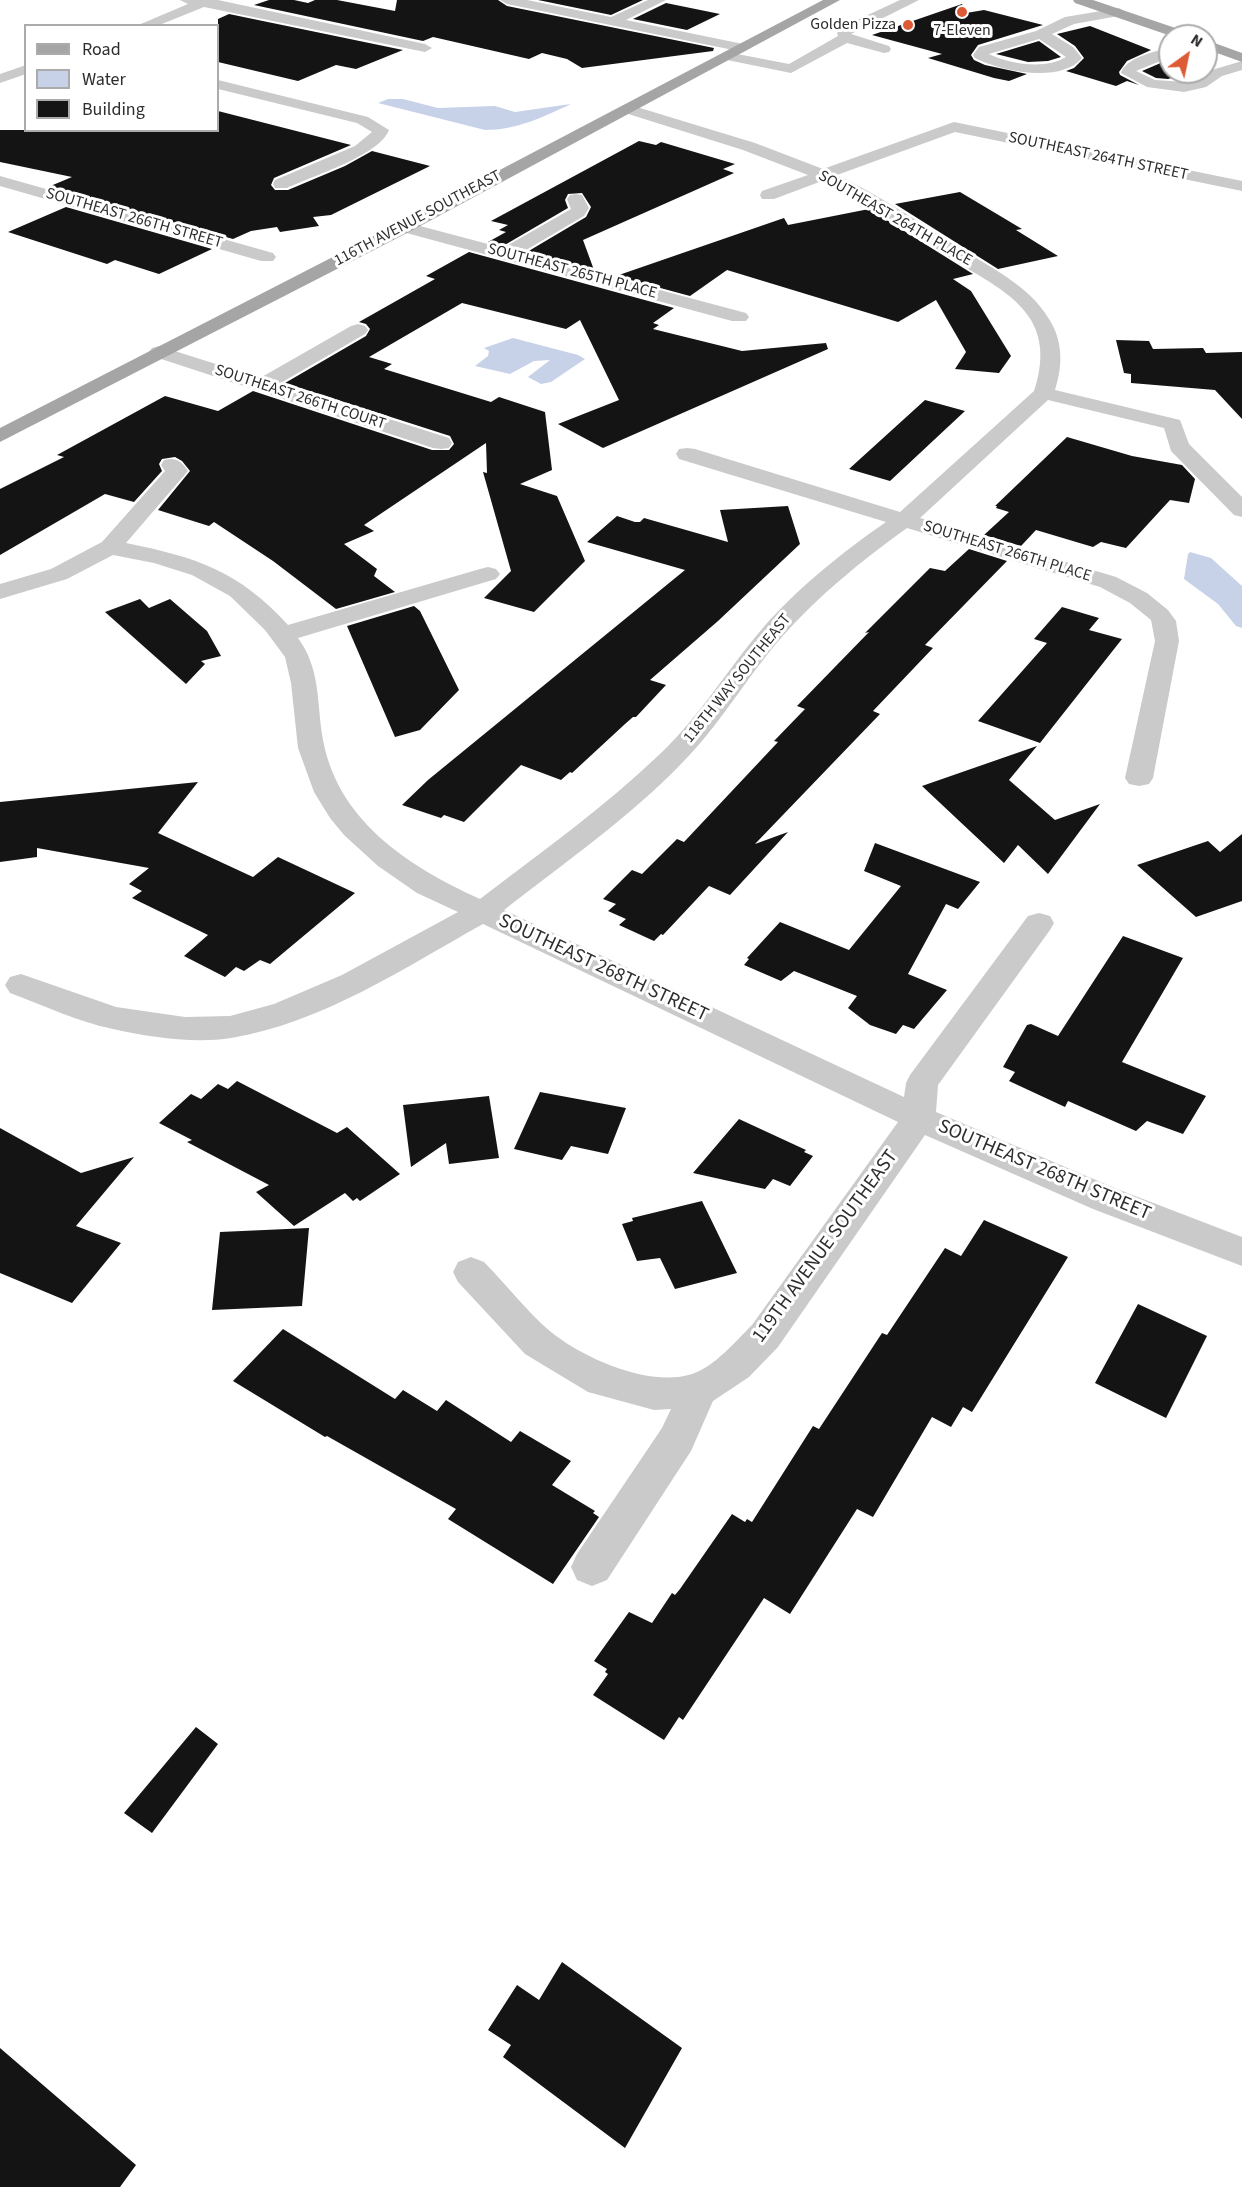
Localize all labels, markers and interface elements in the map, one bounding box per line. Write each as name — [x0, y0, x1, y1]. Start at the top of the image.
marker: 7-Eleven — [955, 5, 969, 19]
place label: Golden Pizza — [810, 15, 896, 35]
marker: Golden Pizza — [901, 18, 915, 32]
place label: 7-Eleven — [933, 21, 991, 41]
legend — [24, 24, 219, 132]
north arrow — [1158, 24, 1218, 84]
text: N — [1186, 28, 1207, 53]
text: Road — [82, 37, 121, 62]
text: Water — [82, 67, 126, 92]
text: Building — [82, 97, 145, 122]
street label: SOUTHEAST 264TH STREET — [1006, 129, 1190, 185]
street label: 116TH AVENUE SOUTHEAST — [331, 167, 505, 271]
street label: SOUTHEAST 264TH PLACE — [815, 167, 975, 271]
street label: SOUTHEAST 266TH STREET — [43, 185, 225, 253]
street label: SOUTHEAST 265TH PLACE — [485, 240, 659, 304]
street label: SOUTHEAST 266TH COURT — [212, 361, 388, 435]
street label: SOUTHEAST 266TH PLACE — [921, 517, 1093, 587]
street label: 118TH WAY SOUTHEAST — [680, 611, 796, 747]
street label: SOUTHEAST 268TH STREET — [494, 910, 712, 1028]
street label: SOUTHEAST 268TH STREET — [934, 1115, 1154, 1227]
street label: 119TH AVENUE SOUTHEAST — [748, 1146, 904, 1348]

